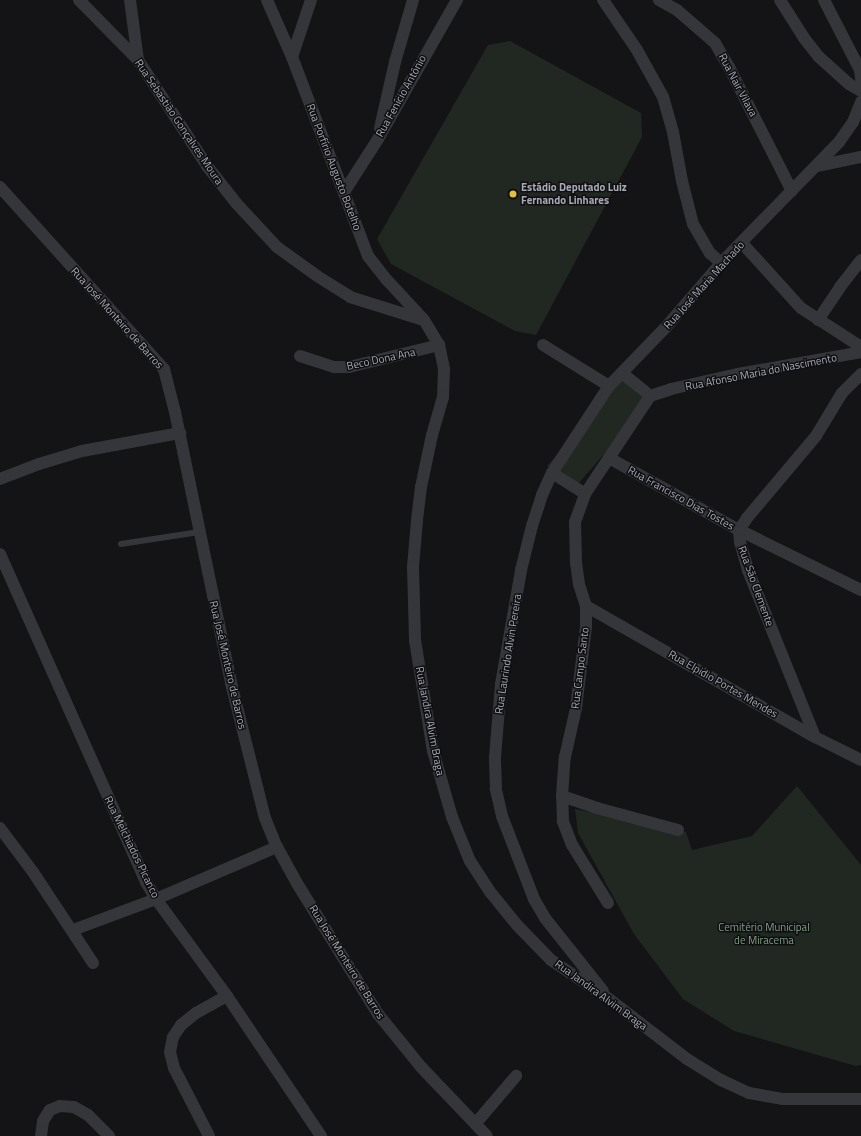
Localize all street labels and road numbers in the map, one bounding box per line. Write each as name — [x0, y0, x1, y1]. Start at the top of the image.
street label: Rua Nair Vilava — [716, 51, 760, 119]
street label: Rua Fenício Antônio — [373, 53, 429, 139]
street label: Rua Sebastião Gonçalves Moura — [132, 57, 226, 187]
street label: Rua Porfírio Augusto Botelho — [304, 102, 364, 232]
street label: Rua José Maria Machado — [661, 238, 747, 332]
street label: Rua José Monteiro de Barros — [68, 265, 166, 371]
street label: Beco Dona Ana — [345, 345, 417, 373]
street label: Rua Afonso Maria do Nascimento — [684, 351, 838, 393]
street label: Rua Francisco Dias Tostes — [626, 463, 736, 533]
street label: Rua São Clemente — [735, 544, 777, 628]
street label: Rua Laurindo Alvin Pereira — [492, 593, 524, 715]
street label: Rua José Monteiro de Barros — [207, 599, 249, 731]
street label: Rua Campo Santo — [568, 626, 592, 710]
street label: Rua Elpidio Portes Mendes — [666, 647, 780, 721]
street label: Rua Jandira Alvim Braga — [413, 665, 447, 777]
street label: Rua Melchiados Picanco — [102, 794, 162, 900]
street label: Rua José Monteiro de Barros — [307, 903, 387, 1021]
street label: Rua Jandira Alvim Braga — [552, 957, 650, 1033]

